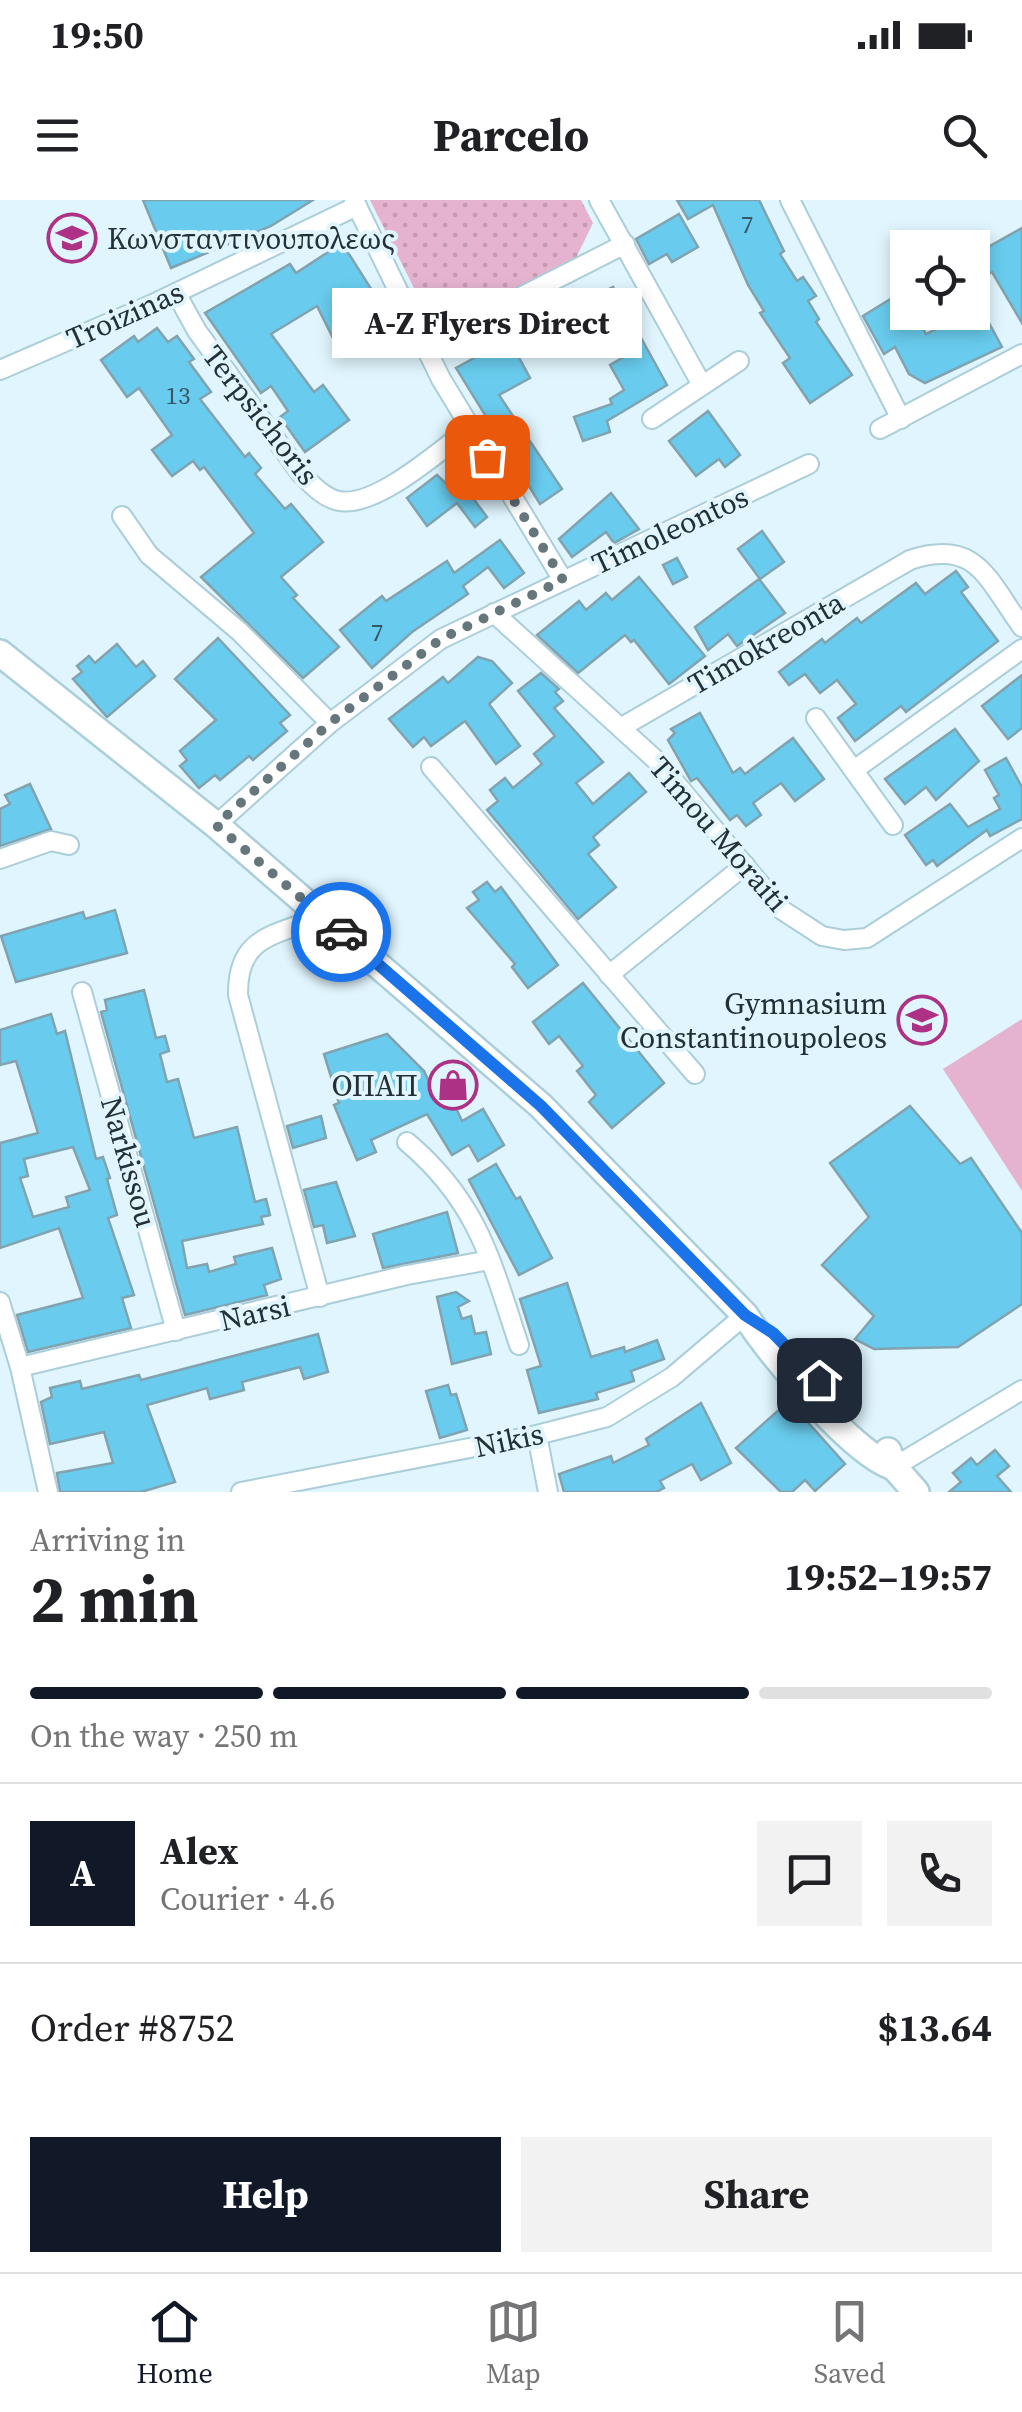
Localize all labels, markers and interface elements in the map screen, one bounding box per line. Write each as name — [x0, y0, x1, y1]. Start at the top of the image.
text: 19:50 — [50, 9, 144, 61]
text: Parcelo — [433, 104, 589, 166]
icon: menu — [30, 108, 85, 163]
icon: search — [937, 108, 992, 163]
house number: 7 — [741, 207, 753, 241]
school or university icon: Κωνσταντινουπολεως — [46, 212, 98, 264]
place label: Κωνσταντινουπολεως — [107, 218, 395, 259]
map controls — [890, 230, 990, 330]
button: locate — [890, 230, 990, 330]
street label: Troizinas — [60, 271, 190, 359]
callout: A-Z Flyers Direct — [332, 287, 642, 357]
text: A-Z Flyers Direct — [364, 301, 610, 345]
street label: Terpsichoris — [193, 337, 329, 493]
house number: 13 — [165, 378, 191, 412]
pin — [445, 415, 530, 500]
icon: bag — [460, 430, 515, 485]
street label: Timoleontos — [585, 476, 755, 584]
street label: Timokreonta — [680, 581, 852, 704]
house number: 7 — [371, 615, 383, 649]
street label: Timou Moraiti — [640, 748, 798, 920]
courier — [291, 882, 391, 982]
icon: car — [314, 905, 369, 960]
place label: Gymnasium Constantinoupoleos — [620, 983, 887, 1058]
school or university icon: Gymnasium Constantinoupoleos — [896, 994, 948, 1046]
shop icon: ΟΠΑΠ — [427, 1059, 479, 1111]
place label: ΟΠΑΠ — [331, 1065, 418, 1106]
street label: Narkissou — [91, 1092, 167, 1232]
street label: Narsi — [216, 1285, 294, 1341]
pin — [777, 1338, 862, 1423]
icon: home — [792, 1353, 847, 1408]
street label: Nikis — [471, 1413, 547, 1467]
text: Arriving in — [30, 1518, 185, 1562]
text: 19:52–19:57 — [784, 1551, 992, 1603]
text: 2 min — [30, 1555, 199, 1644]
text: On the way · 250 m — [30, 1714, 298, 1758]
button: chat — [757, 1821, 862, 1926]
button: phone — [887, 1821, 992, 1926]
text: Alex — [160, 1825, 238, 1877]
text: A — [70, 1847, 95, 1899]
text: Courier · 4.6 — [160, 1877, 335, 1921]
text: Order #8752 — [30, 2002, 234, 2054]
text: $13.64 — [878, 2002, 992, 2054]
button: Help — [30, 2137, 501, 2252]
button: Share — [521, 2137, 992, 2252]
tab: Home — [136, 2294, 213, 2392]
tab: Map — [486, 2294, 541, 2392]
tab: Saved — [814, 2294, 886, 2392]

